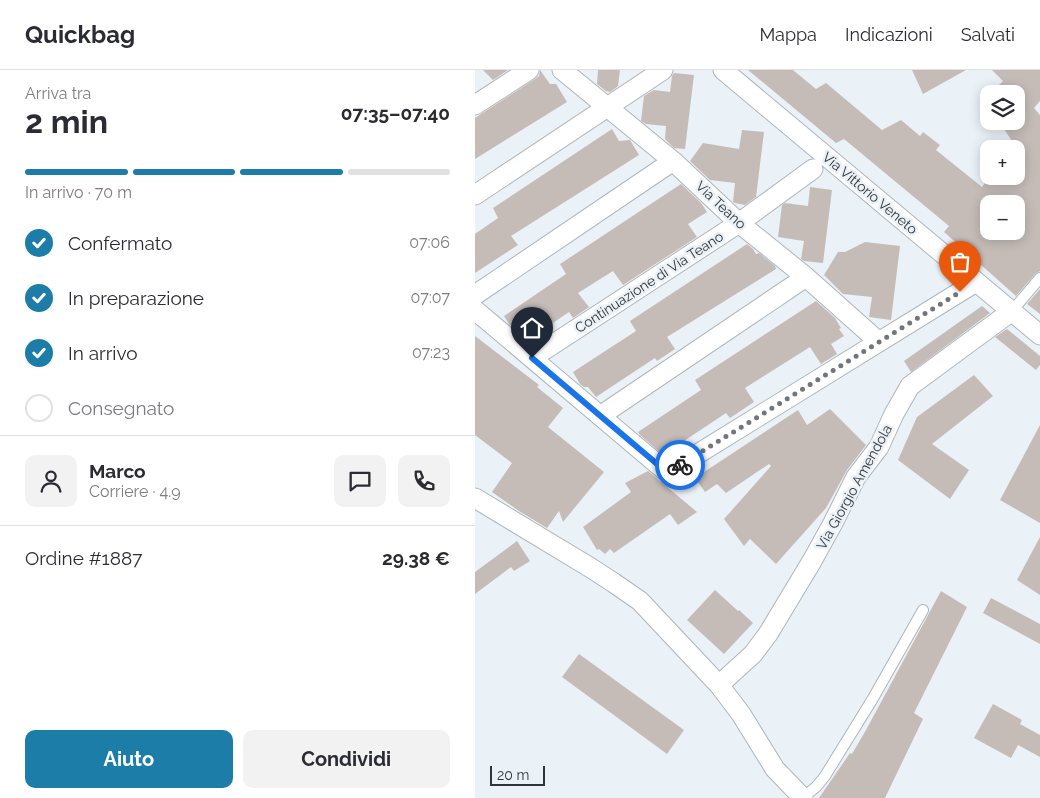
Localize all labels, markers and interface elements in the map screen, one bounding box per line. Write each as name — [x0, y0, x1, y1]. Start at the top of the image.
text: Quickbag — [25, 20, 135, 49]
text: Mappa — [759, 24, 817, 45]
text: Indicazioni — [845, 24, 933, 45]
text: Salvati — [961, 24, 1015, 45]
text: Arriva tra — [25, 84, 91, 103]
map controls — [980, 85, 1025, 240]
button: layers — [980, 85, 1025, 130]
text: 07:35–07:40 — [341, 102, 450, 124]
text: 2 min — [25, 103, 108, 140]
button: + — [980, 140, 1025, 185]
street label: Via Vittorio Veneto — [819, 149, 921, 237]
street label: Via Teano — [693, 178, 749, 232]
text: In arrivo · 70 m — [25, 183, 132, 202]
button: − — [980, 195, 1025, 240]
street label: Continuazione di Via Teano — [572, 228, 726, 336]
icon: check — [25, 229, 53, 257]
text: Confermato — [68, 232, 172, 254]
text: 07:06 — [409, 233, 450, 252]
pin — [939, 241, 981, 292]
icon: bag — [946, 248, 974, 276]
icon: check — [25, 284, 53, 312]
text: In preparazione — [68, 287, 204, 309]
text: 07:07 — [411, 288, 450, 307]
pin — [511, 307, 553, 358]
icon: home — [518, 314, 546, 342]
icon: check — [25, 339, 53, 367]
text: In arrivo — [68, 342, 138, 364]
text: 07:23 — [412, 343, 450, 362]
text: Consegnato — [68, 397, 174, 419]
street label: Via Giorgio Amendola — [813, 422, 895, 552]
courier — [655, 440, 705, 490]
icon: bike — [666, 451, 694, 479]
button: person — [25, 455, 77, 507]
button: chat — [334, 455, 386, 507]
button: phone — [398, 455, 450, 507]
text: Marco — [89, 460, 146, 482]
text: Corriere · 4.9 — [89, 482, 181, 501]
text: Ordine #1887 — [25, 547, 142, 569]
text: 29.38 € — [382, 547, 450, 569]
button: Aiuto — [25, 730, 233, 788]
button: Condividi — [243, 730, 450, 788]
scale bar — [490, 763, 545, 786]
text: 20 m — [497, 767, 529, 783]

